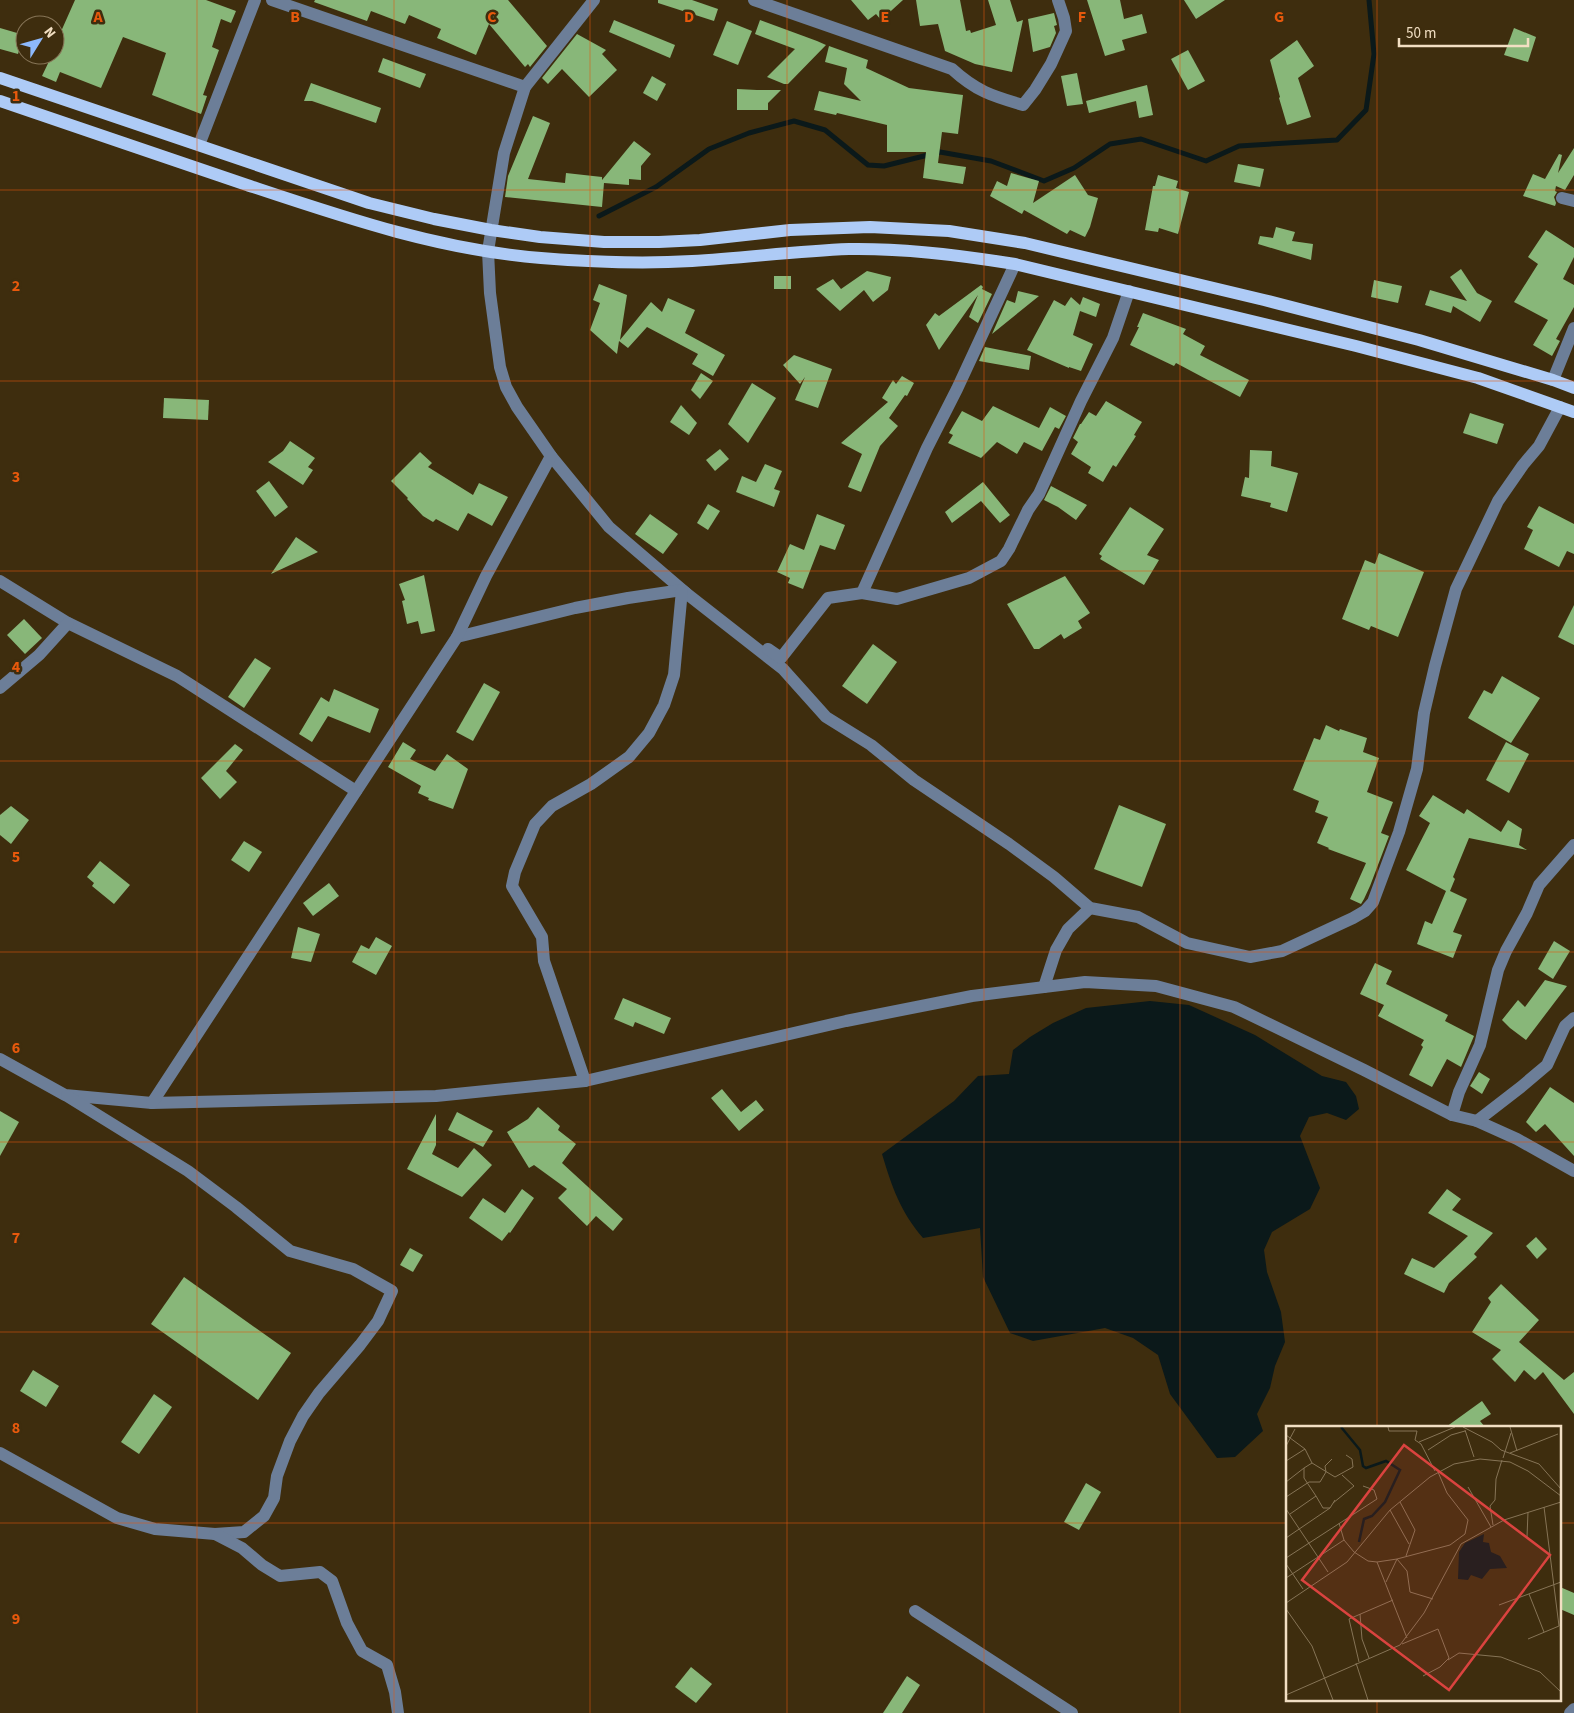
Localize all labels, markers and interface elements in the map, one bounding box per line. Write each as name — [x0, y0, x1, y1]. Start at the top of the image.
text: A — [92, 6, 103, 28]
text: B — [290, 6, 300, 28]
text: C — [487, 6, 497, 28]
text: D — [684, 6, 694, 28]
text: E — [881, 6, 889, 28]
text: F — [1078, 6, 1086, 28]
text: G — [1274, 6, 1284, 28]
north arrow — [15, 15, 65, 65]
scale bar — [1399, 15, 1528, 47]
text: N — [39, 23, 60, 43]
text: 50 m — [1406, 23, 1436, 44]
text: 1 — [12, 85, 20, 107]
text: 2 — [12, 275, 20, 297]
text: 3 — [12, 466, 20, 488]
text: 4 — [12, 656, 21, 678]
text: 5 — [12, 846, 20, 868]
text: 6 — [12, 1037, 20, 1059]
text: 7 — [12, 1227, 20, 1249]
text: 8 — [12, 1417, 20, 1439]
inset map — [1286, 1426, 1562, 1700]
text: 9 — [12, 1608, 20, 1630]

